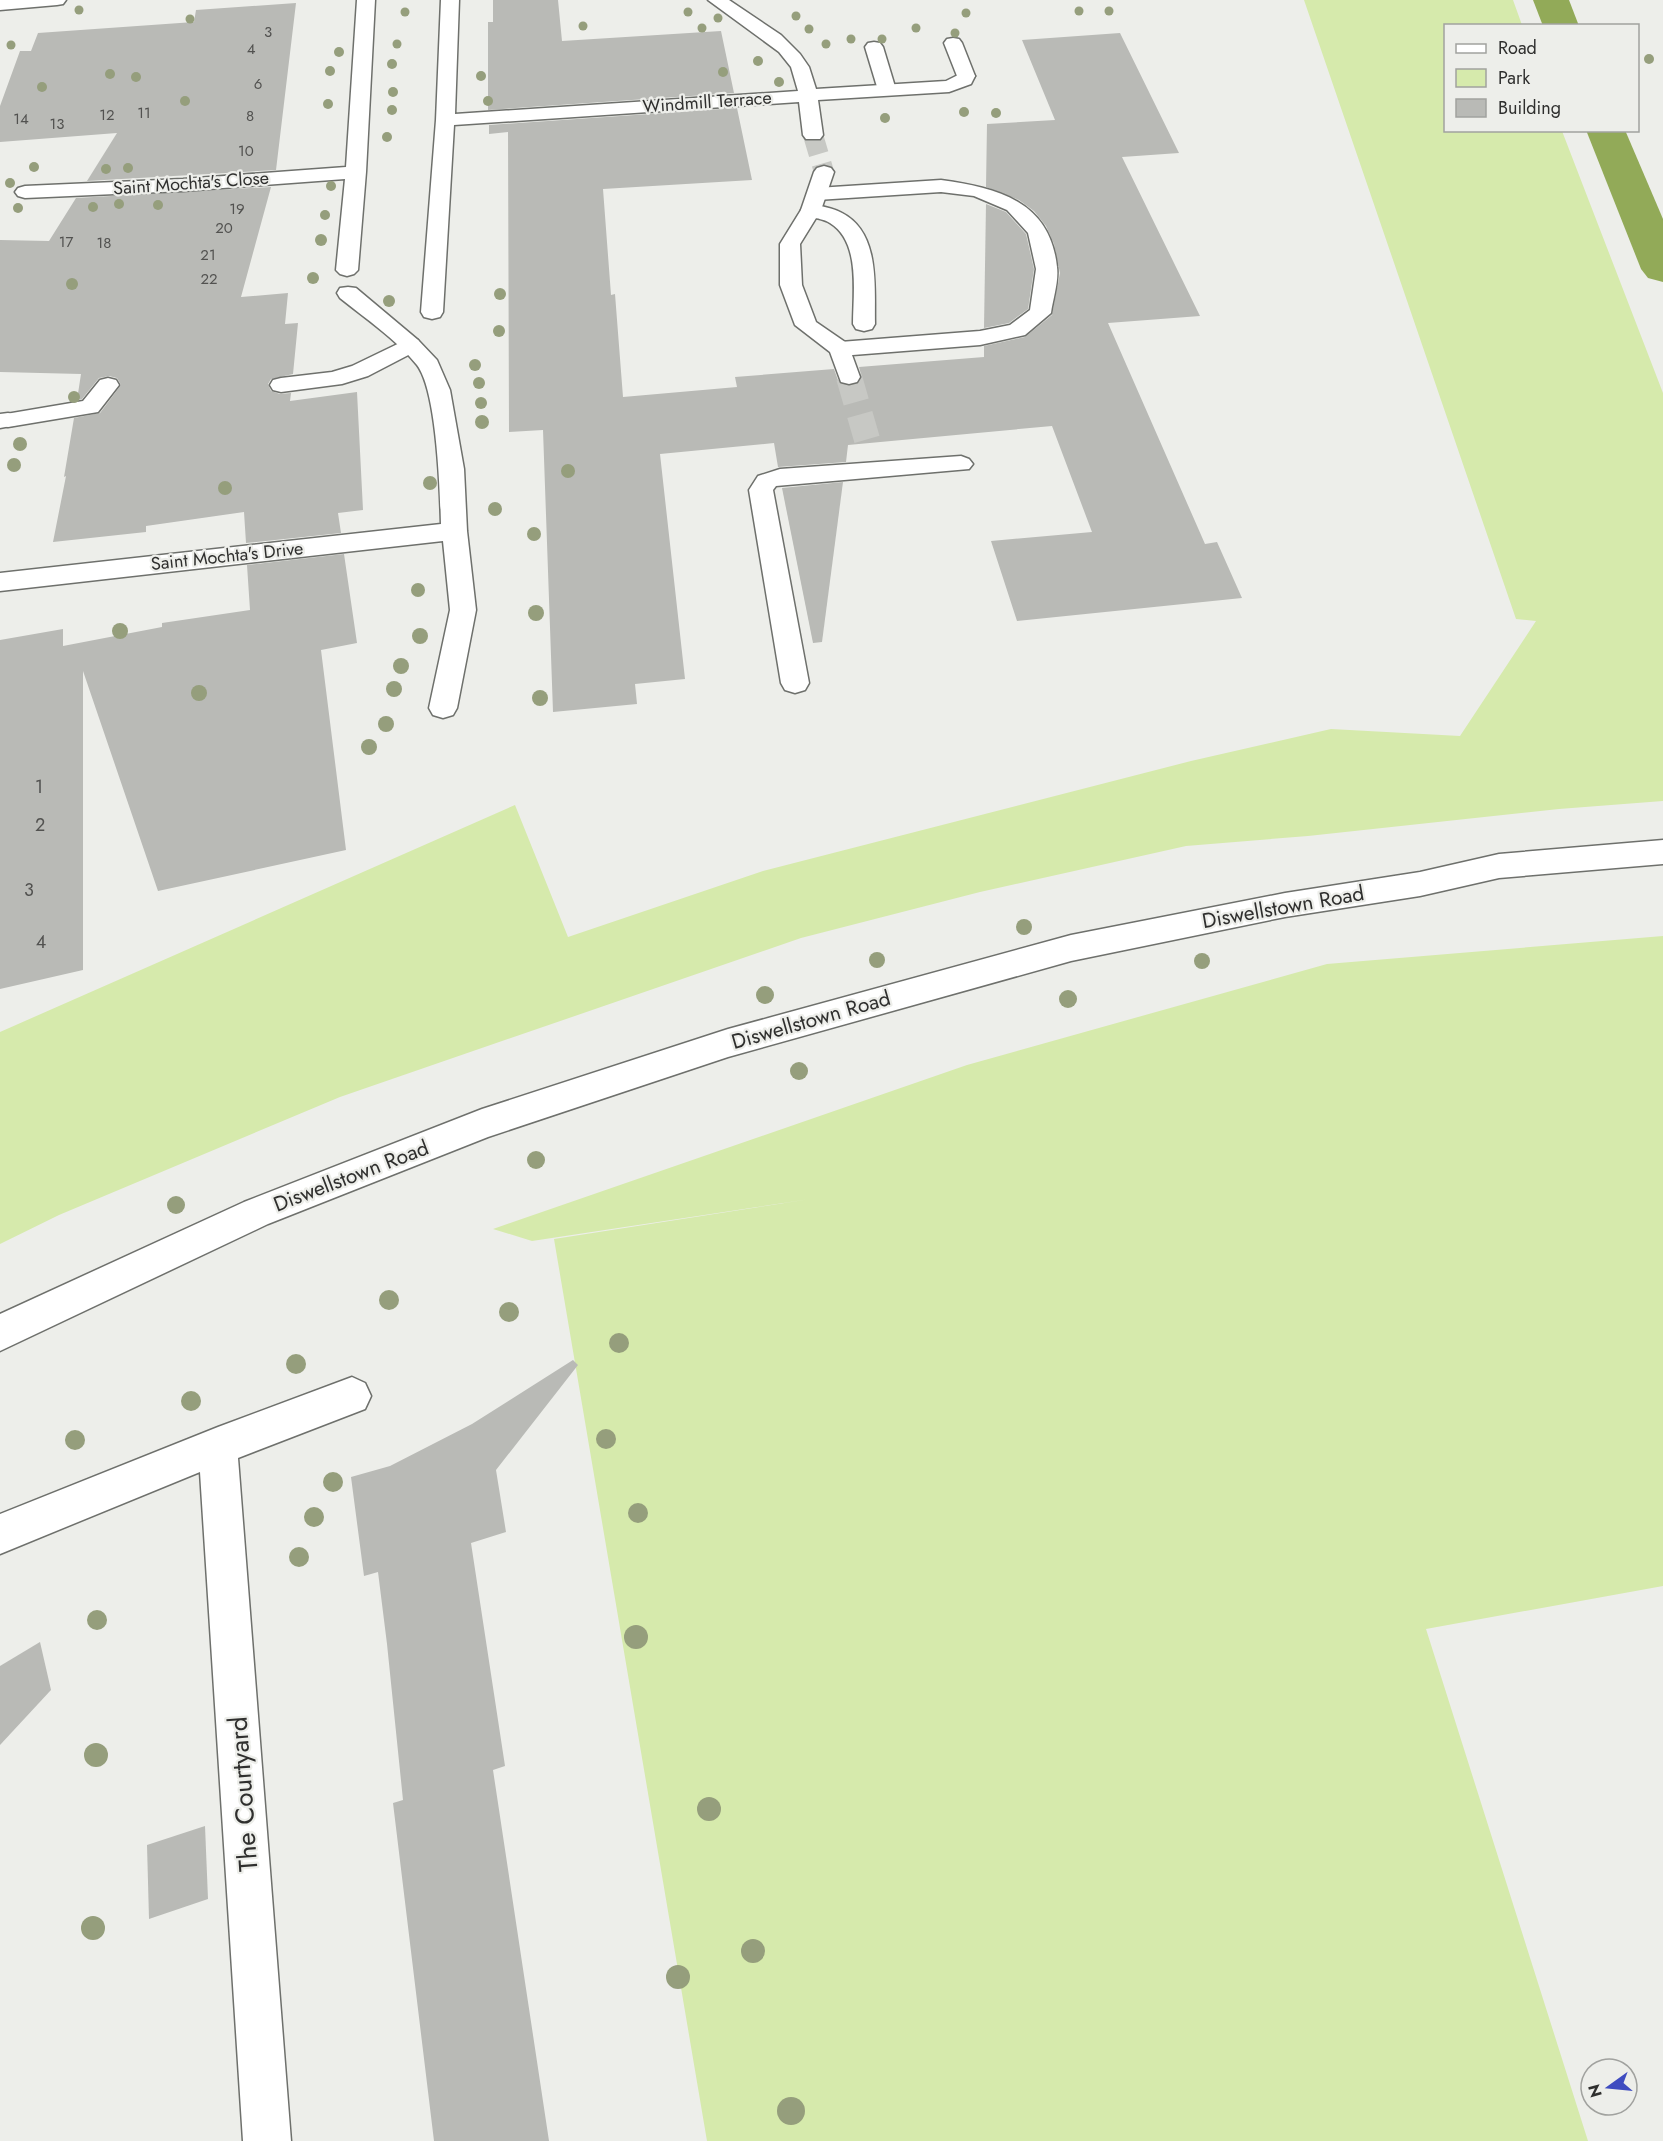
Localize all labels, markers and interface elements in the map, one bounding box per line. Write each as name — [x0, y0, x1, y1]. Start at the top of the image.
house number: 3 — [264, 21, 272, 43]
legend — [1444, 24, 1639, 132]
text: Road — [1498, 35, 1537, 61]
house number: 4 — [247, 38, 256, 60]
text: Park — [1498, 65, 1530, 91]
house number: 6 — [254, 73, 262, 95]
street label: Windmill Terrace — [642, 85, 772, 119]
text: Building — [1498, 95, 1561, 121]
house number: 11 — [137, 102, 151, 124]
house number: 12 — [99, 104, 115, 126]
house number: 8 — [246, 105, 254, 127]
house number: 14 — [13, 108, 29, 130]
house number: 13 — [50, 113, 64, 135]
house number: 10 — [238, 140, 254, 162]
street label: Saint Mochta's Close — [112, 165, 270, 201]
house number: 19 — [229, 198, 245, 220]
house number: 20 — [215, 217, 233, 239]
house number: 17 — [59, 231, 73, 253]
house number: 18 — [97, 232, 111, 254]
house number: 21 — [200, 244, 216, 266]
house number: 22 — [200, 268, 218, 290]
street label: Saint Mochta's Drive — [149, 535, 305, 577]
house number: 1 — [35, 774, 43, 800]
house number: 2 — [35, 812, 45, 838]
house number: 3 — [24, 877, 34, 903]
street label: Diswellstown Road — [1200, 878, 1366, 936]
house number: 4 — [36, 929, 46, 955]
street label: Diswellstown Road — [728, 983, 894, 1057]
street label: Diswellstown Road — [269, 1133, 433, 1219]
street label: The Courtyard — [219, 1715, 267, 1873]
north arrow — [1579, 2057, 1639, 2117]
text: N — [1582, 2082, 1608, 2100]

